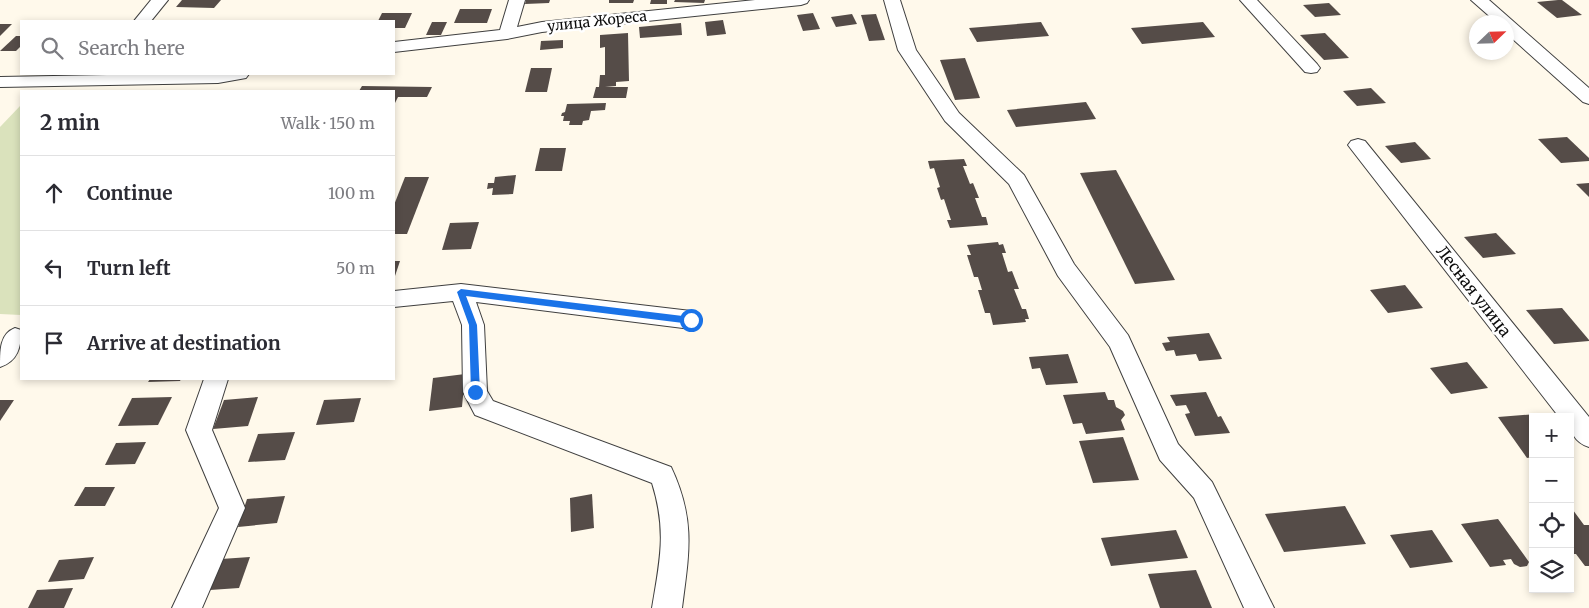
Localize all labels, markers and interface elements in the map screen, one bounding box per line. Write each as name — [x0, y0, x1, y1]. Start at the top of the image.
street label: улица Жореса — [546, 7, 648, 35]
north arrow — [1469, 15, 1514, 60]
search box — [20, 20, 395, 75]
icon: search — [38, 34, 66, 62]
text: Search here — [78, 36, 185, 60]
text: 2 min — [40, 109, 100, 136]
text: Walk · 150 m — [281, 113, 375, 133]
icon: ahead — [40, 179, 68, 207]
text: Continue — [87, 181, 173, 205]
text: 100 m — [328, 183, 375, 203]
street label: Лесная улица — [1432, 241, 1516, 341]
icon: left — [40, 254, 68, 282]
text: Turn left — [87, 256, 171, 280]
text: 50 m — [336, 258, 375, 278]
route start — [680, 309, 703, 332]
icon: arrive — [40, 329, 68, 357]
text: Arrive at destination — [87, 331, 281, 355]
route end — [464, 381, 487, 404]
map controls — [1529, 413, 1574, 593]
button: + — [1529, 413, 1574, 458]
button: − — [1529, 458, 1574, 503]
button: locate — [1529, 503, 1574, 548]
button: layers — [1529, 548, 1574, 593]

